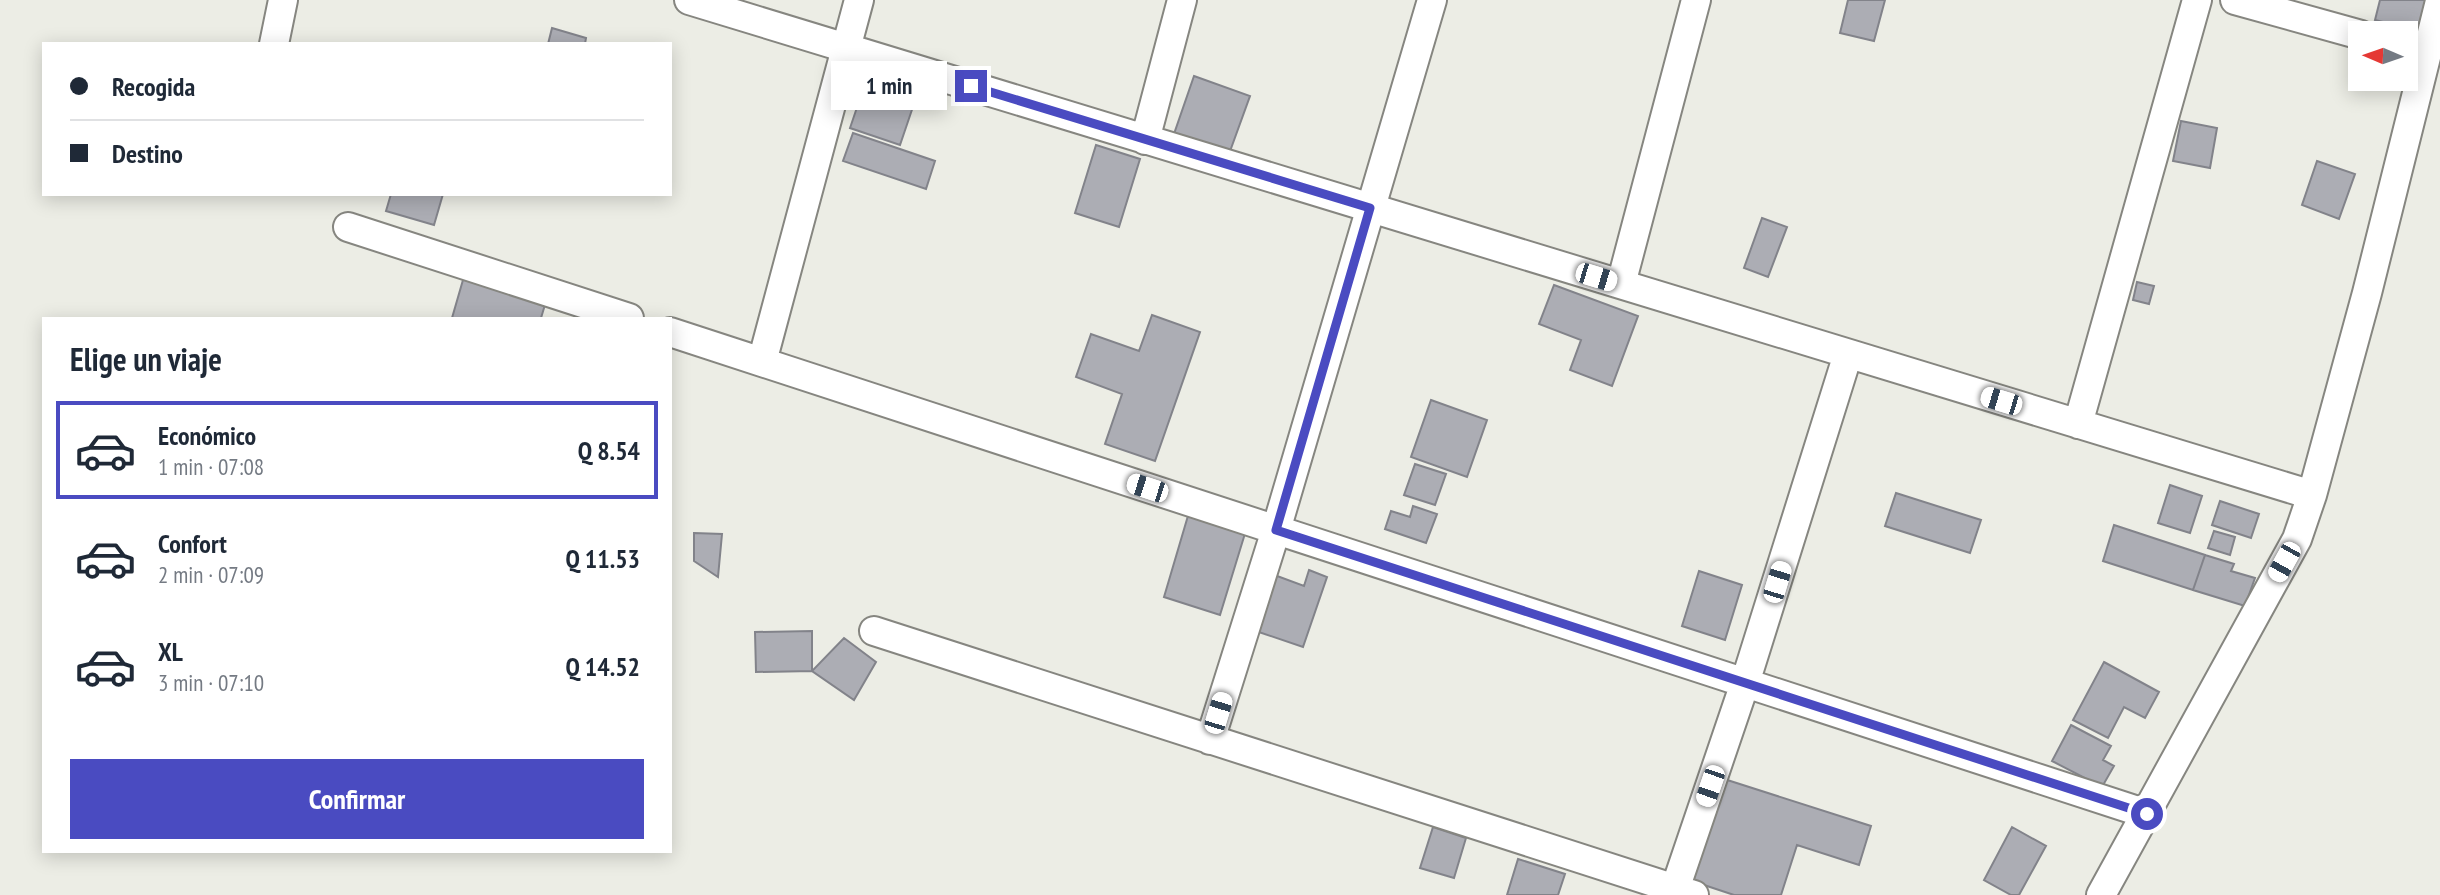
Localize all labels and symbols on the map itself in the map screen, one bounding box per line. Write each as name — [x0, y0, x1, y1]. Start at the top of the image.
north arrow — [2348, 21, 2418, 91]
callout: 1 min — [831, 62, 946, 110]
route end — [955, 70, 987, 102]
car — [1573, 261, 1620, 293]
car — [1978, 385, 2025, 417]
car — [1124, 472, 1171, 504]
car — [2265, 539, 2304, 585]
car — [1761, 559, 1794, 605]
car — [1202, 690, 1235, 736]
car — [1694, 763, 1727, 809]
route start — [2131, 798, 2163, 830]

